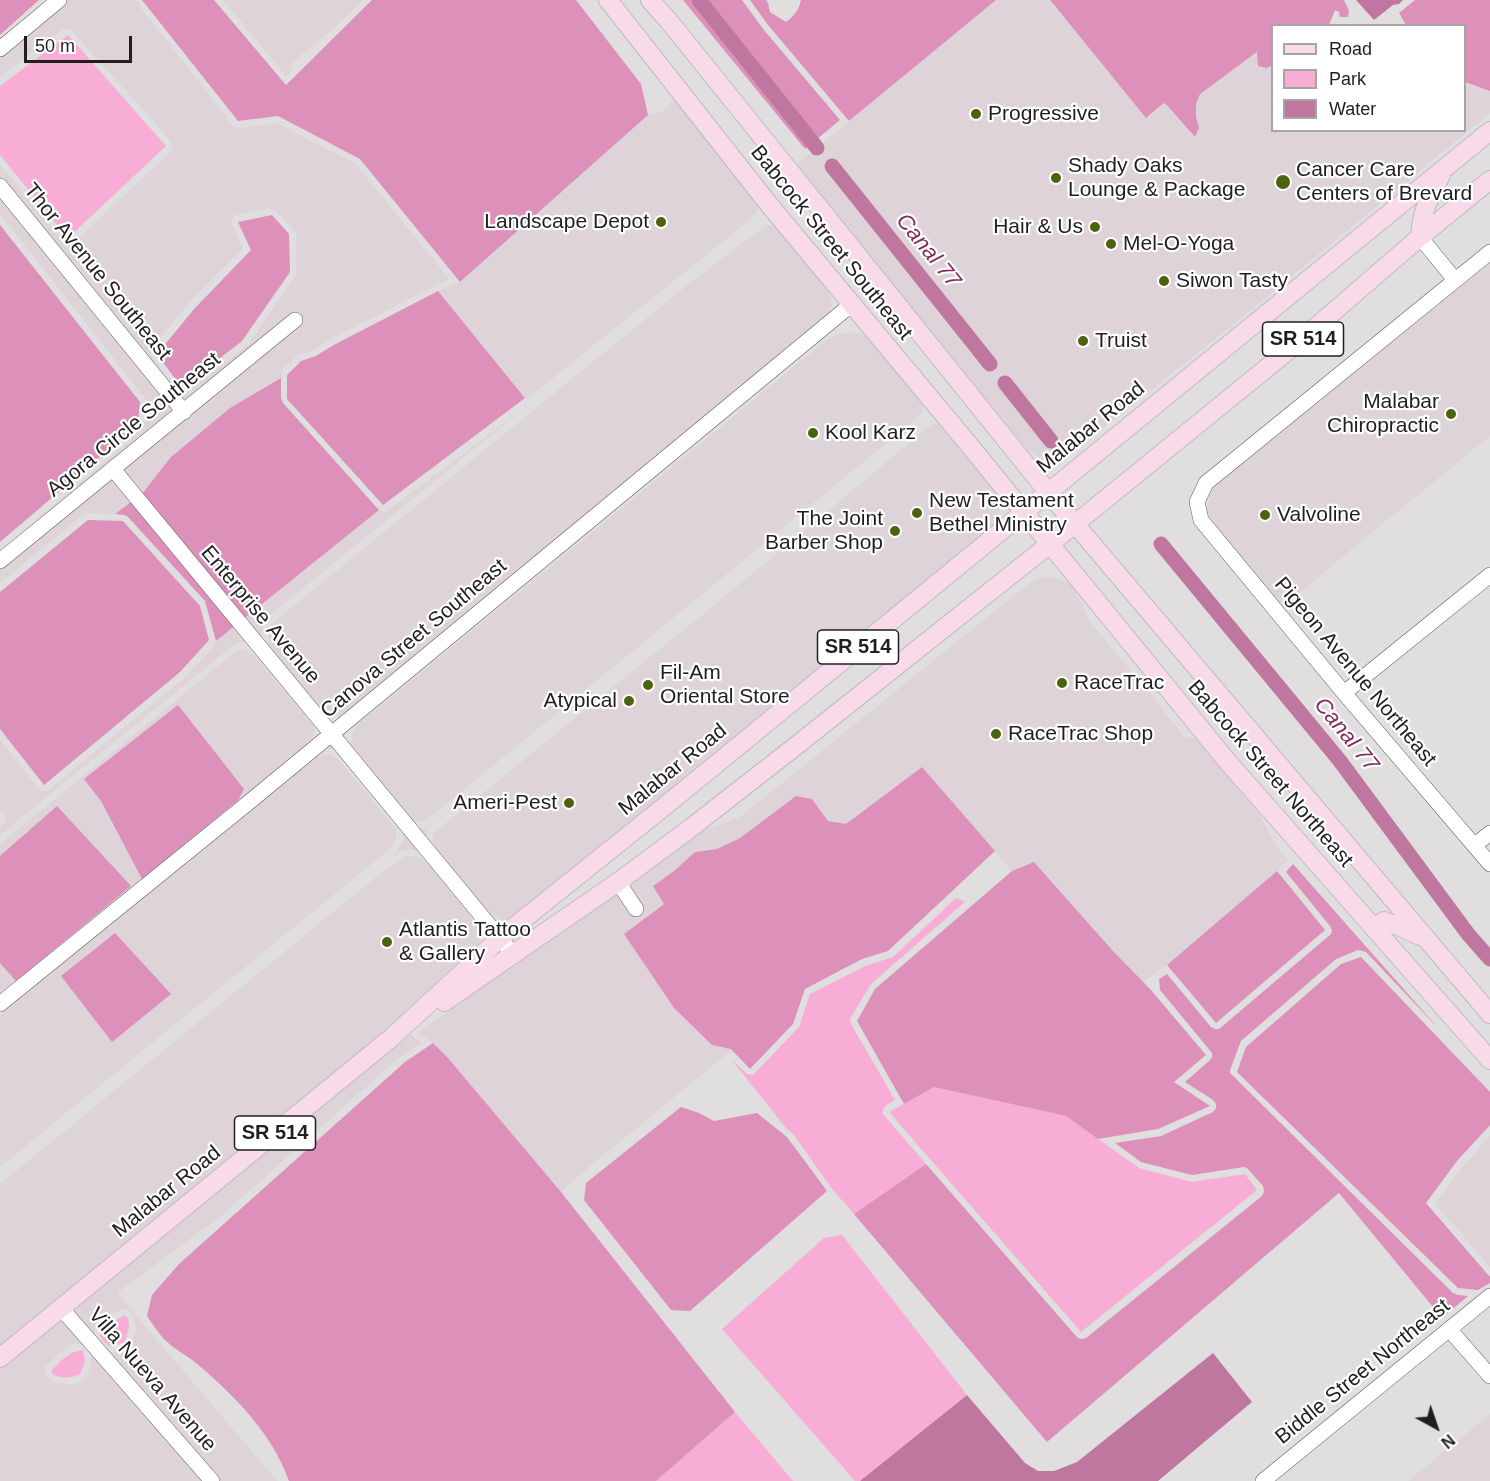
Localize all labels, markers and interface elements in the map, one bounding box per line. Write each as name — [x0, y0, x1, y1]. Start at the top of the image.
scale bar — [27, 24, 135, 62]
legend — [1271, 24, 1466, 132]
text: 50 m — [35, 36, 75, 56]
text: Road — [1329, 39, 1372, 59]
text: Park — [1329, 69, 1366, 89]
text: Water — [1329, 99, 1376, 119]
place label: Progressive — [988, 101, 1099, 127]
marker: Progressive — [969, 107, 983, 121]
street label: Babcock Street Southeast — [745, 141, 917, 345]
place label: Shady Oaks Lounge & Package — [1068, 153, 1245, 203]
place label: Cancer Care Centers of Brevard — [1296, 157, 1472, 207]
marker: Shady Oaks Lounge & Package — [1049, 171, 1063, 185]
marker: Cancer Care Centers of Brevard — [1274, 173, 1292, 191]
street label: Thor Avenue Southeast — [18, 178, 176, 366]
water label: Canal 77 — [890, 208, 966, 294]
place label: Landscape Depot — [484, 209, 649, 235]
place label: Hair & Us — [993, 214, 1083, 240]
marker: Landscape Depot — [654, 215, 668, 229]
marker: Hair & Us — [1088, 220, 1102, 234]
place label: Mel-O-Yoga — [1123, 231, 1234, 257]
marker: Mel-O-Yoga — [1104, 237, 1118, 251]
place label: Siwon Tasty — [1176, 268, 1288, 294]
marker: Siwon Tasty — [1157, 274, 1171, 288]
road number: SR 514 — [1262, 322, 1344, 356]
place label: Truist — [1095, 328, 1147, 354]
marker: Truist — [1076, 334, 1090, 348]
street label: Agora Circle Southeast — [42, 347, 226, 503]
street label: Malabar Road — [1032, 377, 1150, 479]
place label: Malabar Chiropractic — [1327, 389, 1439, 439]
marker: Malabar Chiropractic — [1444, 407, 1458, 421]
place label: Kool Karz — [825, 420, 916, 446]
marker: Kool Karz — [806, 426, 820, 440]
place label: New Testament Bethel Ministry — [929, 488, 1074, 538]
place label: Valvoline — [1277, 502, 1361, 528]
place label: The Joint Barber Shop — [765, 506, 883, 556]
marker: New Testament Bethel Ministry — [910, 506, 924, 520]
marker: Valvoline — [1258, 508, 1272, 522]
marker: The Joint Barber Shop — [888, 524, 902, 538]
street label: Enterprise Avenue — [195, 541, 325, 689]
street label: Canova Street Southeast — [316, 554, 512, 724]
street label: Pigeon Avenue Northeast — [1269, 572, 1441, 772]
road number: SR 514 — [818, 630, 898, 664]
place label: Fil-Am Oriental Store — [660, 660, 790, 710]
place label: RaceTrac — [1074, 670, 1164, 696]
street label: Babcock Street Northeast — [1182, 675, 1358, 873]
marker: RaceTrac — [1055, 676, 1069, 690]
marker: Fil-Am Oriental Store — [641, 678, 655, 692]
place label: Atypical — [543, 688, 617, 714]
water label: Canal 77 — [1308, 692, 1384, 778]
marker: Atypical — [622, 694, 636, 708]
street label: Malabar Road — [614, 719, 732, 821]
place label: RaceTrac Shop — [1008, 721, 1153, 747]
marker: RaceTrac Shop — [989, 727, 1003, 741]
place label: Ameri-Pest — [453, 790, 557, 816]
marker: Ameri-Pest — [562, 796, 576, 810]
place label: Atlantis Tattoo & Gallery — [399, 917, 531, 967]
marker: Atlantis Tattoo & Gallery — [380, 935, 394, 949]
road number: SR 514 — [234, 1116, 316, 1150]
street label: Malabar Road — [108, 1141, 226, 1243]
street label: Biddle Street Northeast — [1271, 1294, 1455, 1450]
street label: Villa Nueva Avenue — [83, 1303, 221, 1457]
north arrow — [1406, 1397, 1466, 1457]

